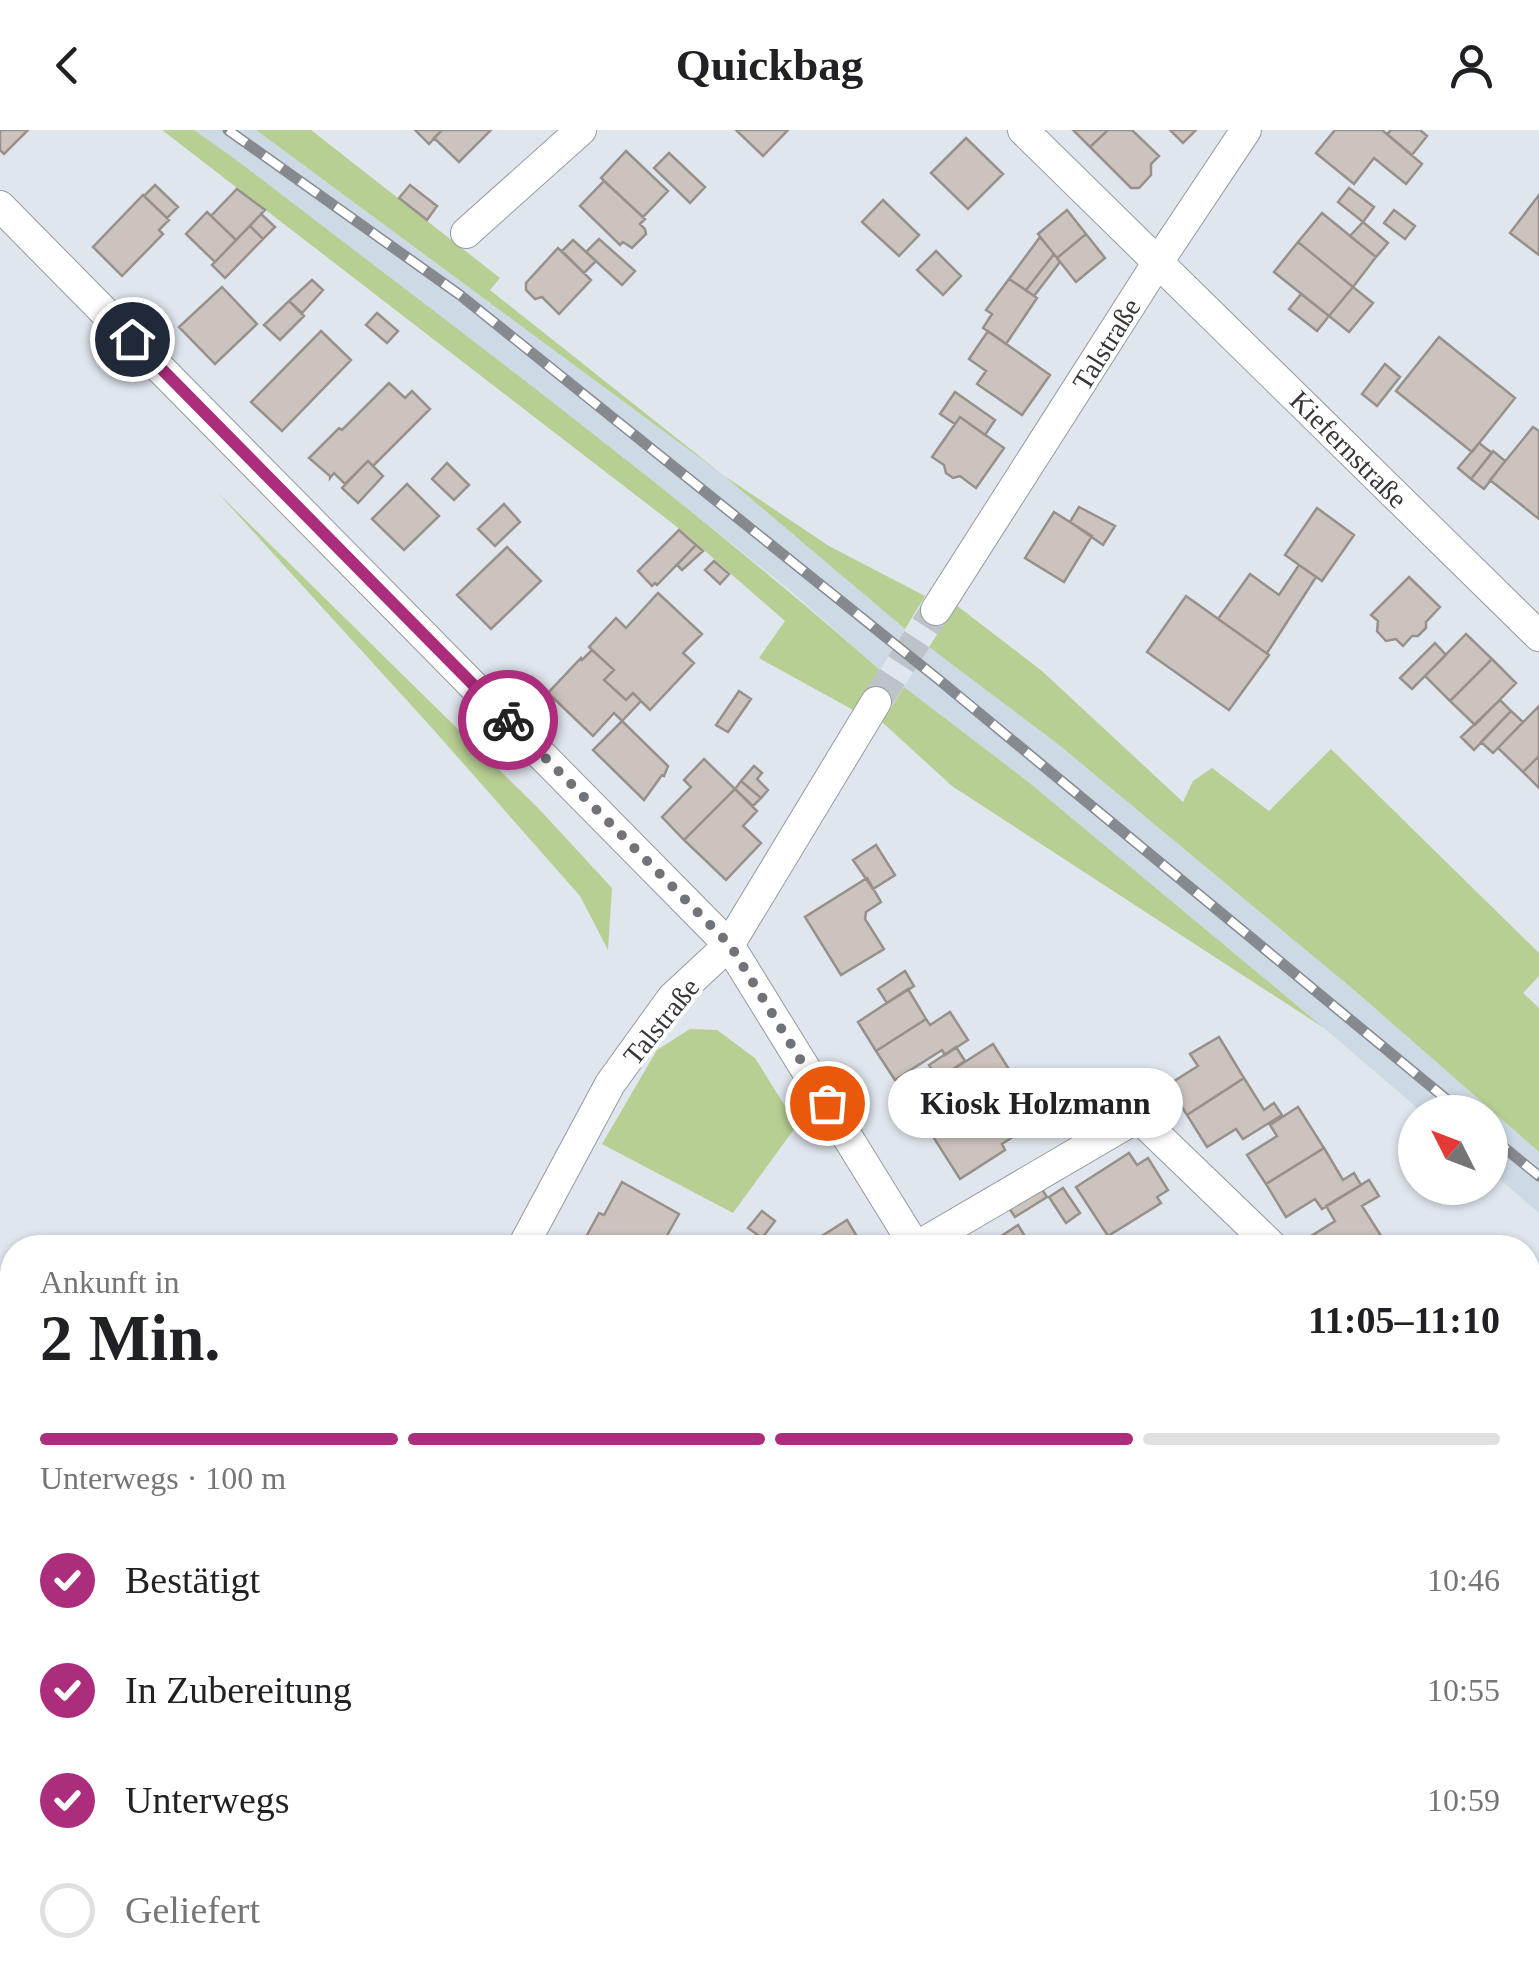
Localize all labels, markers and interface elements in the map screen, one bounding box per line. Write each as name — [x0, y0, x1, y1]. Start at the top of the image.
icon: back — [40, 38, 95, 93]
icon: person — [1444, 38, 1499, 93]
text: Quickbag — [676, 40, 863, 90]
street label: Talstraße — [1066, 293, 1147, 396]
pin — [90, 297, 175, 382]
icon: home — [105, 312, 160, 367]
street label: Kiefernstraße — [1284, 385, 1413, 514]
courier — [458, 670, 558, 770]
icon: bike — [481, 693, 536, 748]
street label: Talstraße — [617, 972, 706, 1071]
pin — [785, 1061, 870, 1146]
callout: Kiosk Holzmann — [887, 1068, 1182, 1138]
icon: bag — [800, 1076, 855, 1131]
text: Kiosk Holzmann — [920, 1085, 1151, 1121]
north arrow — [1398, 1095, 1508, 1205]
map controls — [1398, 1095, 1508, 1205]
text: Ankunft in — [40, 1264, 180, 1300]
text: 11:05–11:10 — [1308, 1299, 1500, 1341]
text: 2 Min. — [40, 1302, 221, 1374]
text: Unterwegs · 100 m — [40, 1460, 286, 1496]
icon: check — [40, 1553, 95, 1608]
text: Bestätigt — [125, 1559, 260, 1601]
text: 10:46 — [1427, 1562, 1500, 1598]
icon: check — [40, 1663, 95, 1718]
text: In Zubereitung — [125, 1669, 352, 1711]
text: 10:55 — [1427, 1672, 1500, 1708]
icon: check — [40, 1773, 95, 1828]
text: Unterwegs — [125, 1779, 290, 1821]
text: 10:59 — [1427, 1782, 1500, 1818]
text: Geliefert — [125, 1889, 260, 1931]

